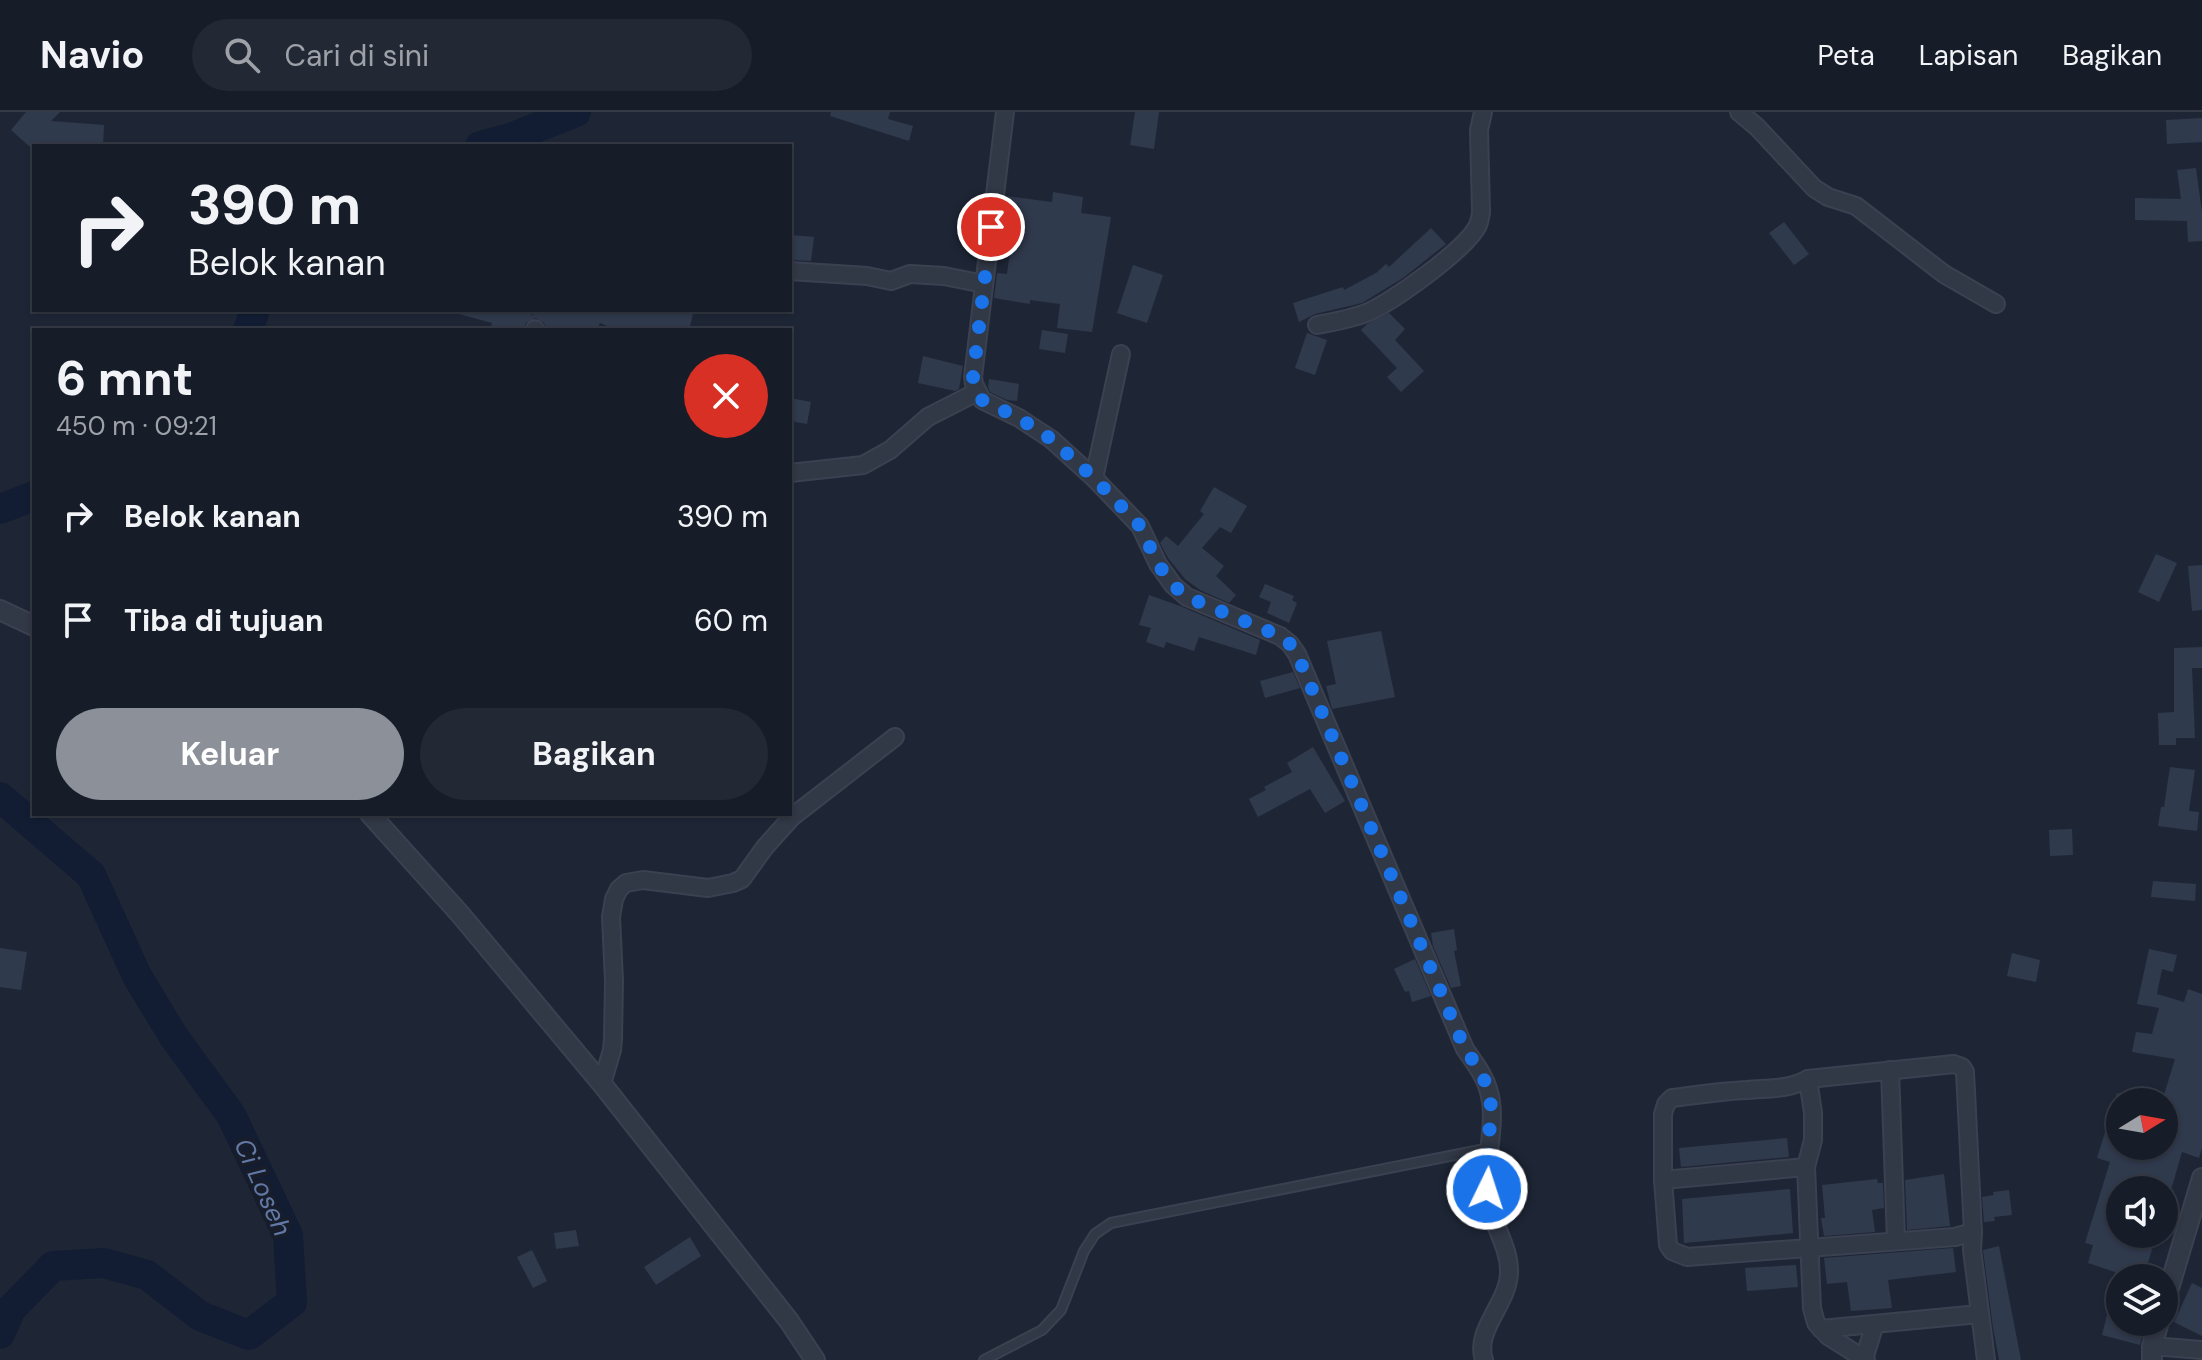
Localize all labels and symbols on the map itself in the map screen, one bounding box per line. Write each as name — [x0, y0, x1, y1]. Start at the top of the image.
pin — [957, 193, 1025, 261]
north arrow — [2106, 1088, 2178, 1160]
water label: Ci Loseh — [226, 1133, 300, 1241]
position arrow — [1445, 1147, 1529, 1231]

